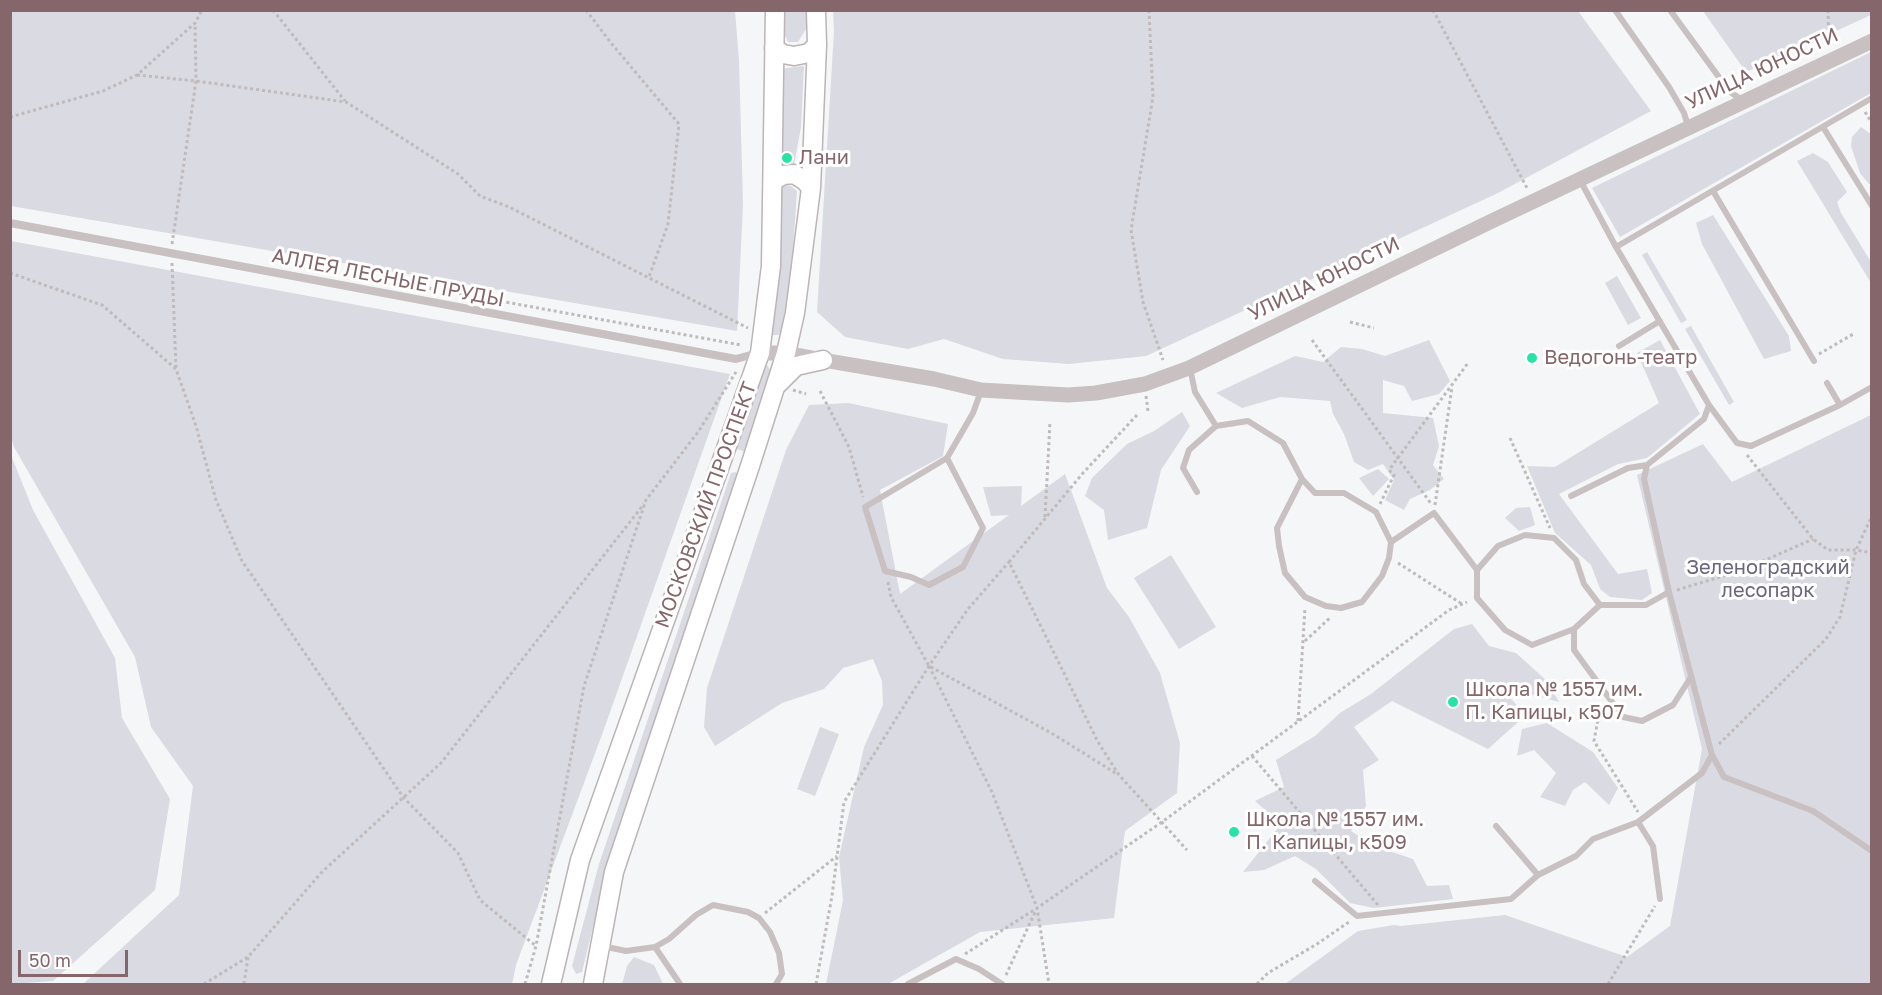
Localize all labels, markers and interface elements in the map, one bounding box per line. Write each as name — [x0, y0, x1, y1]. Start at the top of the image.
street label: УЛИЦА ЮНОСТИ — [1682, 23, 1842, 115]
place label: Лани — [799, 146, 849, 170]
marker: Лани — [780, 151, 794, 165]
street label: УЛИЦА ЮНОСТИ — [1244, 232, 1404, 326]
street label: АЛЛЕЯ ЛЕСНЫЕ ПРУДЫ — [270, 244, 506, 312]
place label: Ведогонь-театр — [1544, 346, 1697, 370]
marker: Ведогонь-театр — [1525, 351, 1539, 365]
street label: МОСКОВСКИЙ ПРОСПЕКТ — [650, 379, 762, 631]
park label: Зеленоградский лесопарк — [1686, 556, 1850, 603]
place label: Школа № 1557 им. П. Капицы, к507 — [1465, 678, 1643, 725]
marker: Школа № 1557 им. П. Капицы, к507 — [1446, 695, 1460, 709]
place label: Школа № 1557 им. П. Капицы, к509 — [1246, 808, 1424, 855]
marker: Школа № 1557 им. П. Капицы, к509 — [1227, 825, 1241, 839]
scale bar — [21, 938, 130, 976]
text: 50 m — [29, 949, 71, 971]

